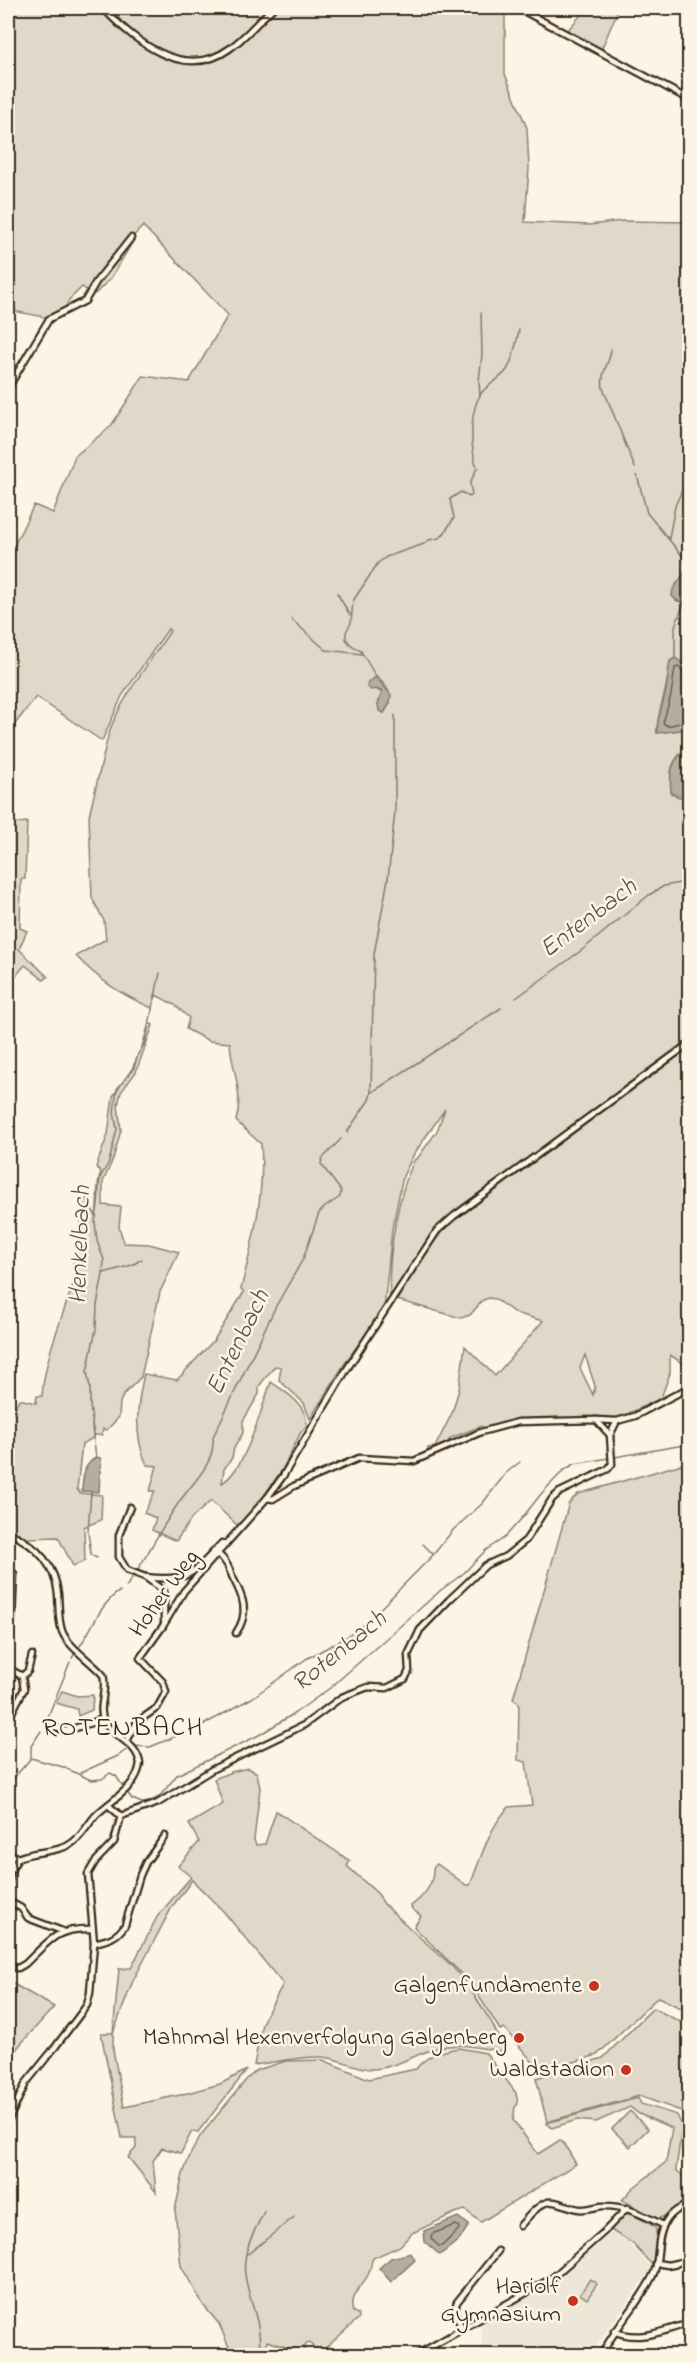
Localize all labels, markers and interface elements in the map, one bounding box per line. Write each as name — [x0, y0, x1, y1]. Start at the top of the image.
water label: Entenbach — [532, 869, 646, 968]
water label: Henkelbach — [60, 1184, 102, 1305]
water label: Entenbach — [197, 1283, 281, 1402]
street label: Hoher Weg — [121, 1543, 209, 1645]
water label: Rotenbach — [284, 1601, 396, 1702]
district label: ROTENBACH — [42, 1709, 204, 1748]
place label: Galgenfundamente — [393, 1969, 582, 2004]
marker: Galgenfundamente — [587, 1979, 601, 1993]
place label: Mahnmal Hexenverfolgung Galgenberg — [143, 2021, 507, 2056]
marker: Mahnmal Hexenverfolgung Galgenberg — [512, 2031, 526, 2045]
place label: Waldstadion — [490, 2053, 614, 2088]
marker: Waldstadion — [619, 2063, 633, 2077]
place label: Hariolf Gymnasium — [440, 2270, 562, 2334]
marker: Hariolf Gymnasium — [566, 2294, 580, 2308]

